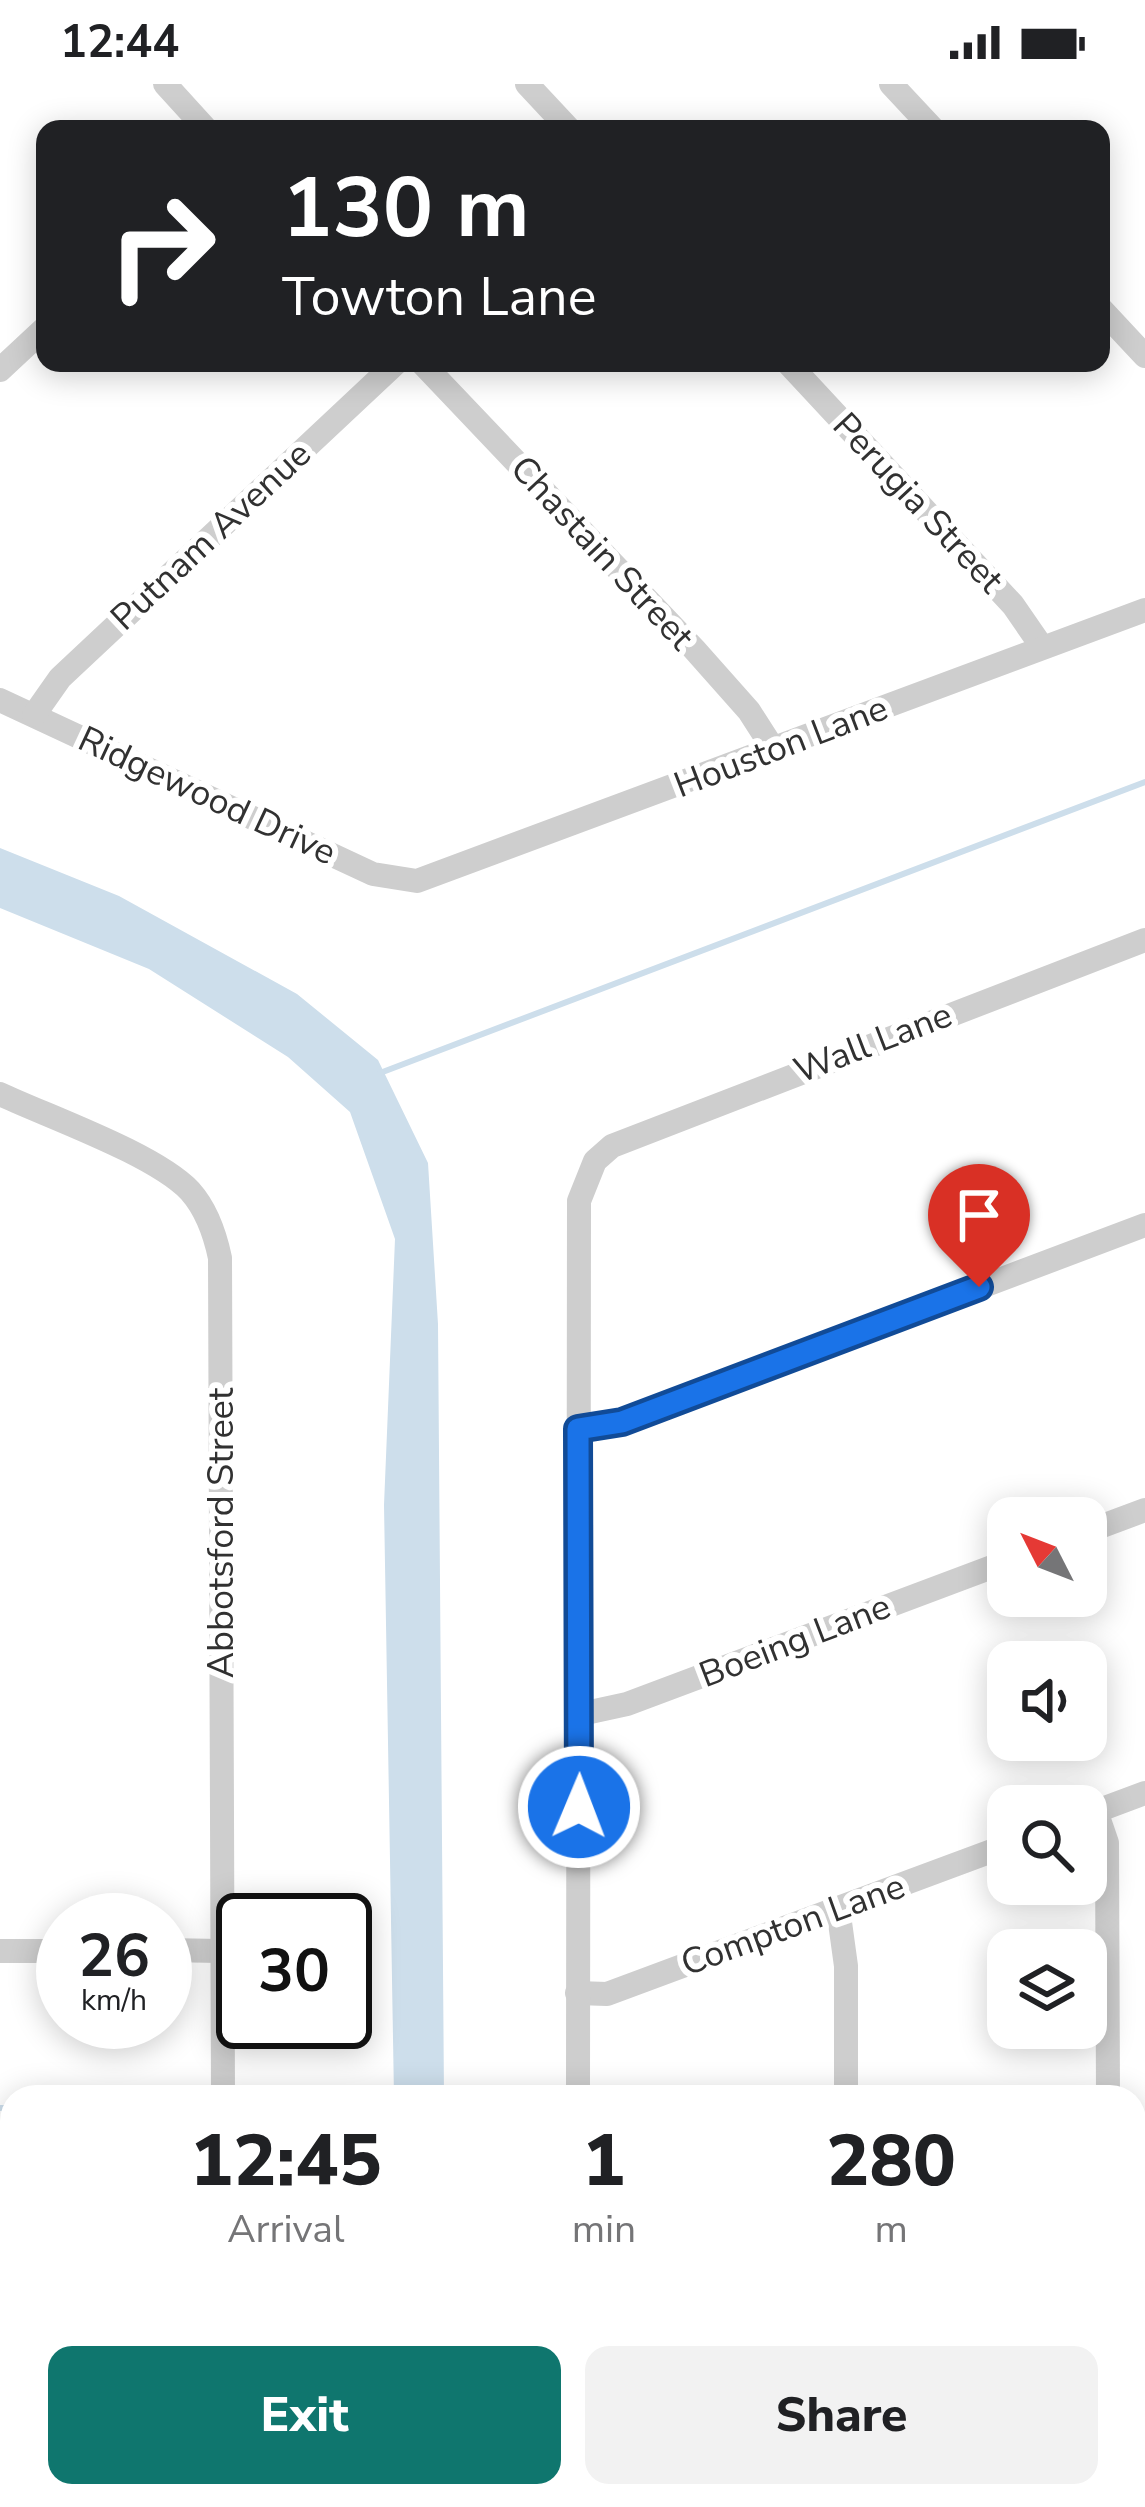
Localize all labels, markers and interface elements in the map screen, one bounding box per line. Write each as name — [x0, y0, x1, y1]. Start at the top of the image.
text: 12:44 — [60, 12, 179, 73]
text: 130 m — [282, 151, 530, 266]
icon: right — [84, 168, 240, 324]
text: Towton Lane — [282, 260, 597, 334]
street label: Perugia Street — [822, 402, 1015, 604]
street label: Putnam Avenue — [100, 430, 322, 642]
street label: Chastain Street — [499, 445, 705, 661]
street label: Houston Lane — [667, 684, 895, 810]
street label: Ridgewood Drive — [70, 715, 344, 877]
street label: Wall Lane — [787, 990, 959, 1096]
pin — [928, 1164, 1030, 1287]
icon: arrive — [946, 1182, 1012, 1248]
street label: Abbotsford Street — [197, 1387, 246, 1678]
north arrow — [987, 1497, 1107, 1617]
map controls — [987, 1497, 1107, 2049]
street label: Boeing Lane — [692, 1582, 898, 1700]
button: sound — [987, 1641, 1107, 1761]
position arrow — [516, 1744, 642, 1870]
button: search — [987, 1785, 1107, 1905]
street label: Compton Lane — [674, 1862, 912, 1988]
speed limit sign: 30 — [216, 1893, 372, 2049]
text: 26 — [78, 1915, 150, 1997]
button: layers — [987, 1929, 1107, 2049]
text: km/h — [81, 1980, 147, 2021]
text: 12:45 — [190, 2112, 382, 2210]
text: 1 — [582, 2112, 626, 2210]
text: 280 — [826, 2112, 956, 2210]
text: Arrival — [227, 2203, 344, 2256]
text: min — [572, 2203, 636, 2256]
text: m — [874, 2203, 908, 2256]
button: Exit — [48, 2346, 561, 2484]
button: Share — [585, 2346, 1098, 2484]

